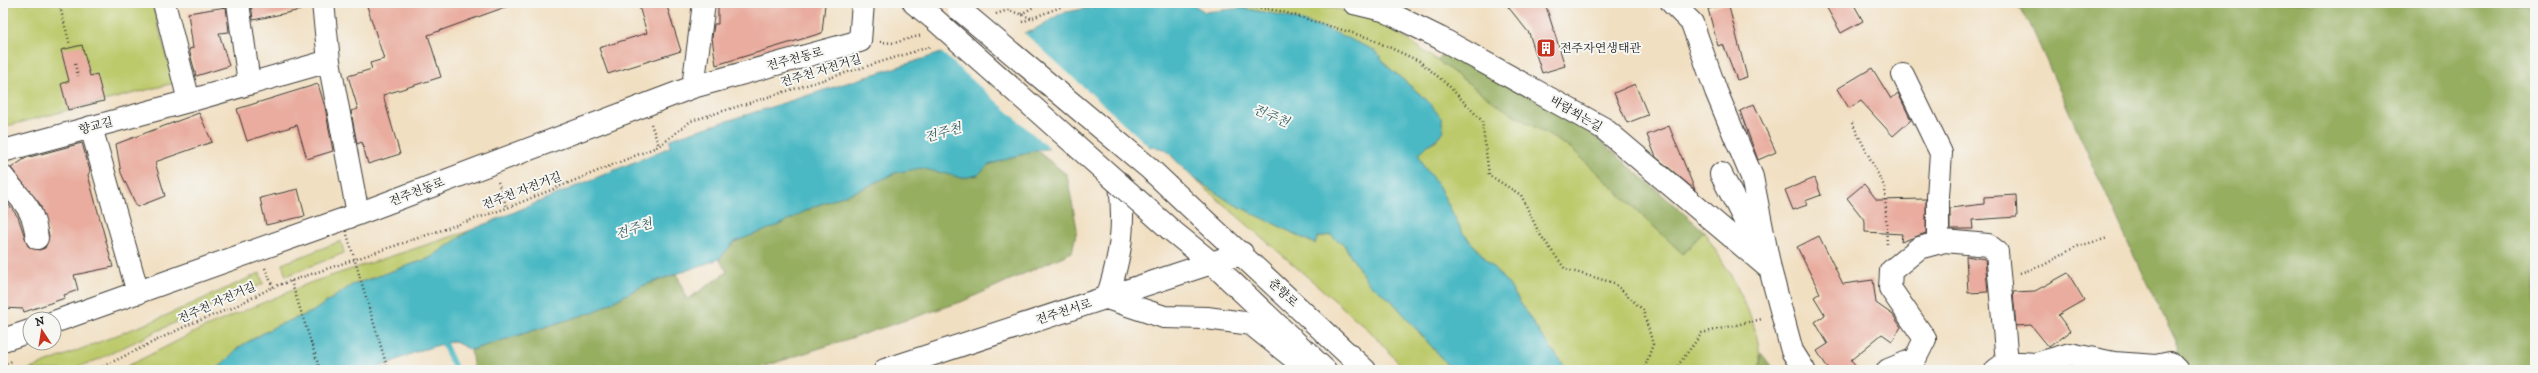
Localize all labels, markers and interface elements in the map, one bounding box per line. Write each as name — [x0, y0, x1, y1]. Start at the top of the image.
building icon: 전주자연생태관 — [1535, 37, 1557, 59]
place label: 전주자연생태관 — [1560, 41, 1642, 56]
street label: 전주천동로 — [765, 44, 825, 74]
street label: 전주천 자전거길 — [779, 52, 863, 90]
street label: 바람쐬는길 — [1547, 93, 1605, 135]
water label: 전주천 — [1251, 101, 1293, 131]
street label: 향교길 — [77, 114, 115, 138]
water label: 전주천 — [923, 120, 965, 146]
street label: 전주천 자전거길 — [480, 169, 564, 213]
street label: 전주천동로 — [387, 174, 447, 209]
water label: 전주천 — [614, 215, 656, 242]
street label: 춘향로 — [1265, 276, 1301, 311]
street label: 전주천 자전거길 — [176, 279, 258, 327]
street label: 전주천서로 — [1034, 296, 1094, 328]
north arrow — [22, 311, 62, 351]
text: N — [34, 314, 46, 330]

